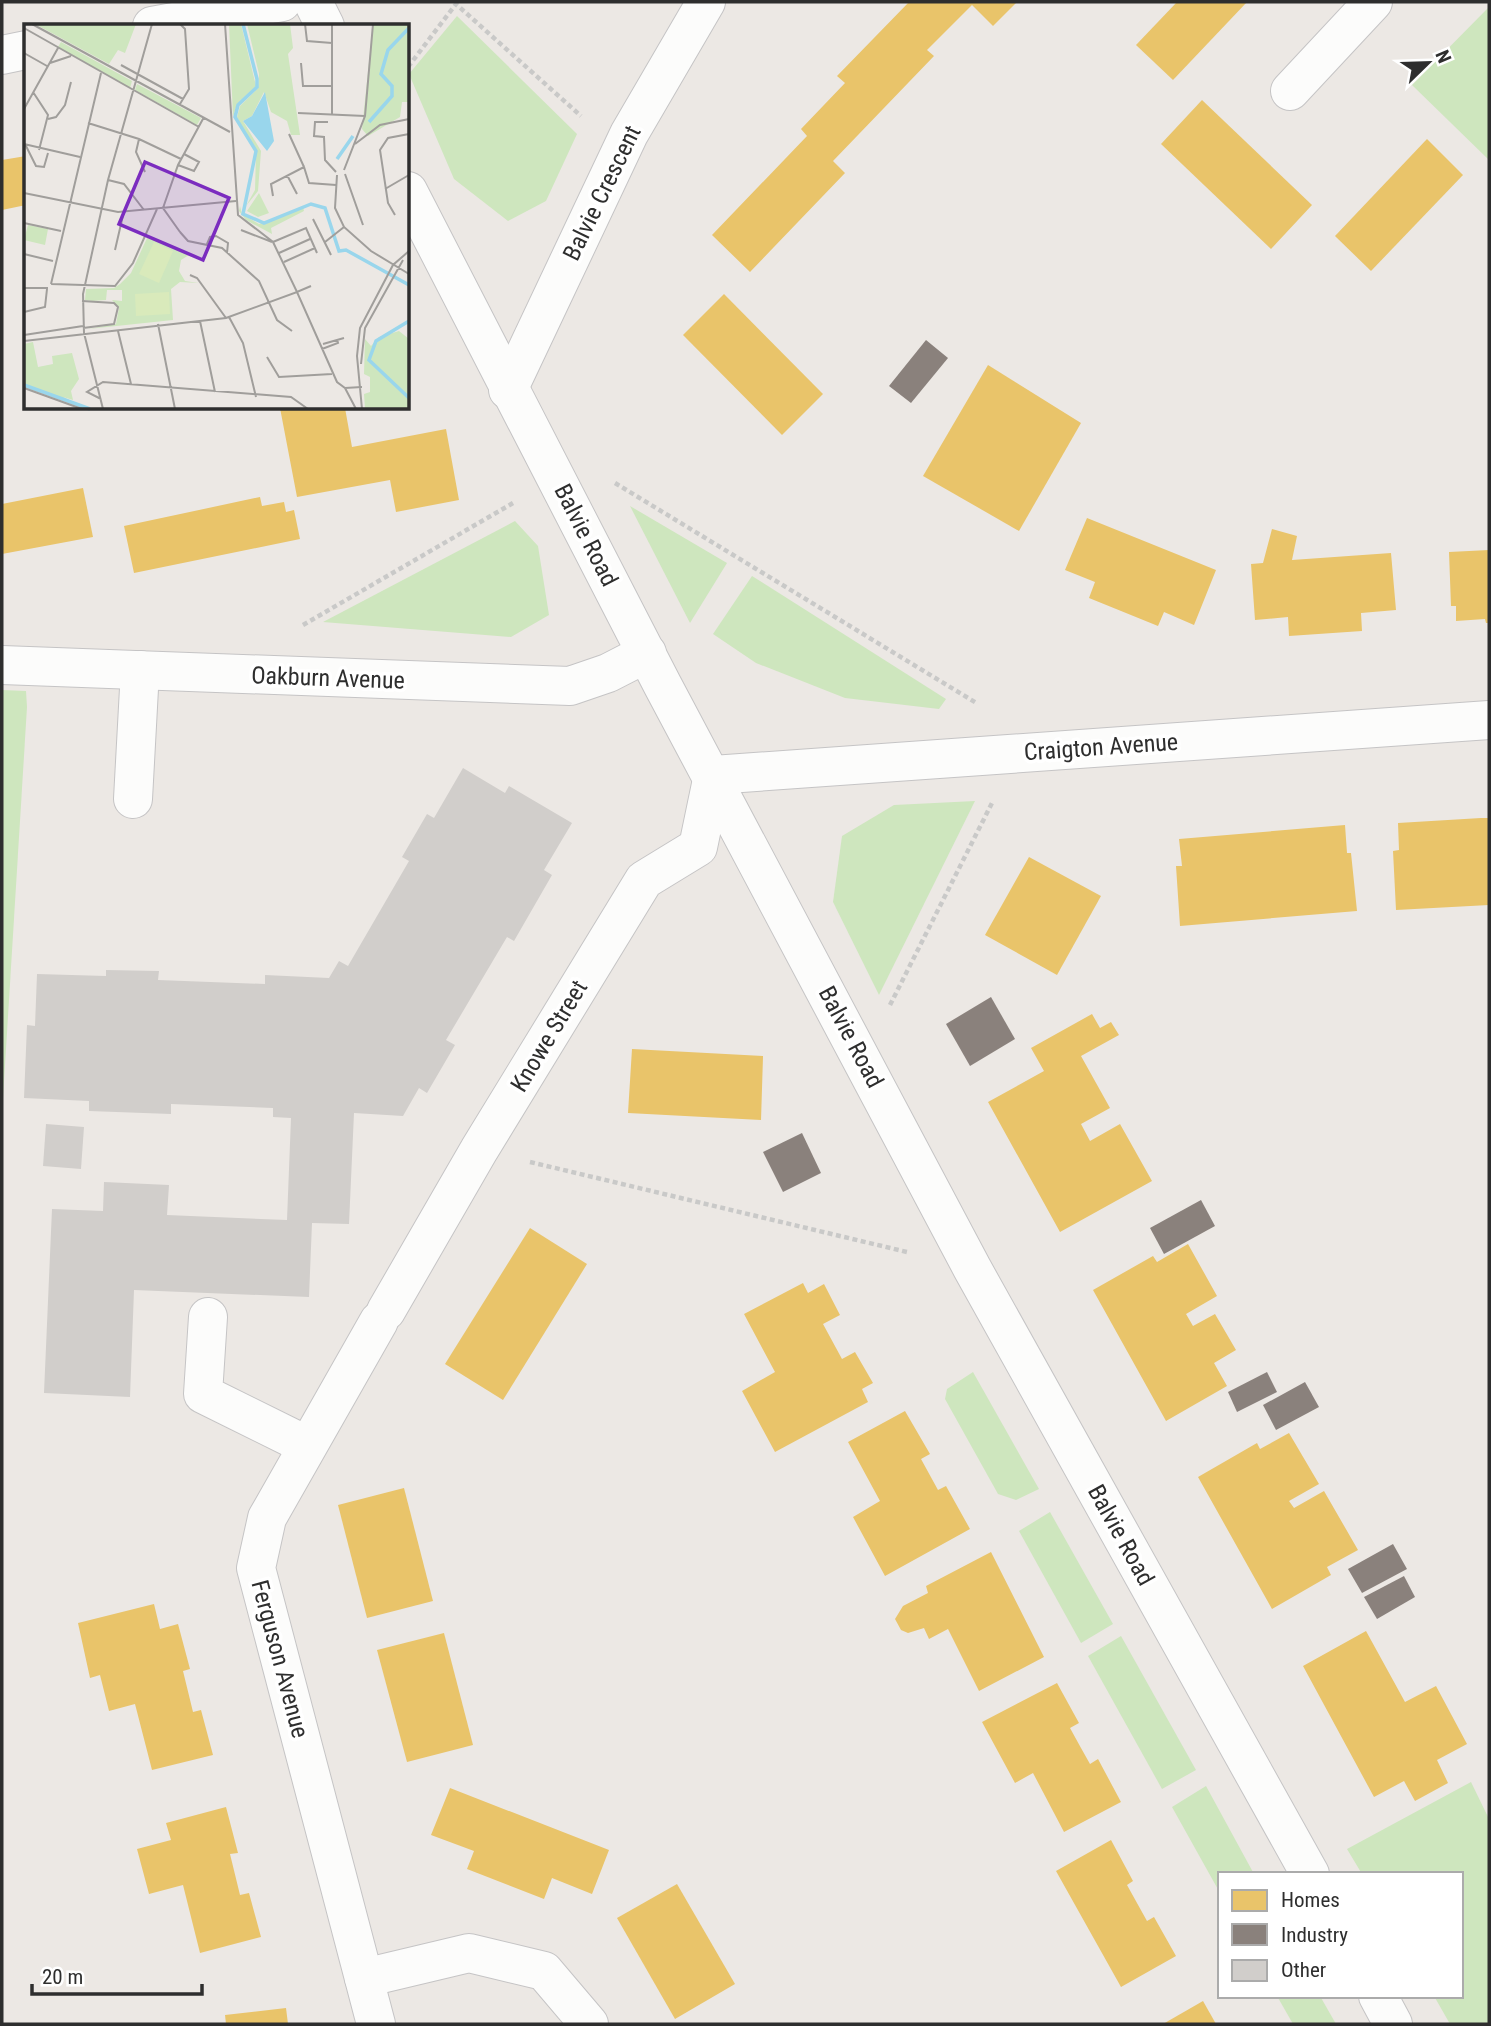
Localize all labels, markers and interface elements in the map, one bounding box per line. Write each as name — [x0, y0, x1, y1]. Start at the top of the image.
inset map — [24, 24, 410, 410]
north arrow — [1393, 28, 1463, 98]
text: N — [1430, 47, 1456, 66]
street label: Balvie Crescent — [557, 121, 647, 265]
street label: Balvie Road — [548, 479, 624, 591]
street label: Oakburn Avenue — [251, 661, 405, 695]
street label: Craigton Avenue — [1023, 728, 1179, 766]
street label: Knowe Street — [505, 975, 593, 1097]
street label: Balvie Road — [813, 981, 889, 1093]
street label: Balvie Road — [1082, 1480, 1160, 1590]
street label: Ferguson Avenue — [245, 1577, 315, 1741]
legend — [1218, 1872, 1463, 1998]
text: Homes — [1281, 1888, 1340, 1912]
text: Industry — [1281, 1923, 1348, 1947]
scale bar — [32, 1952, 201, 1996]
text: Other — [1281, 1958, 1326, 1982]
text: 20 m — [42, 1965, 83, 1989]

